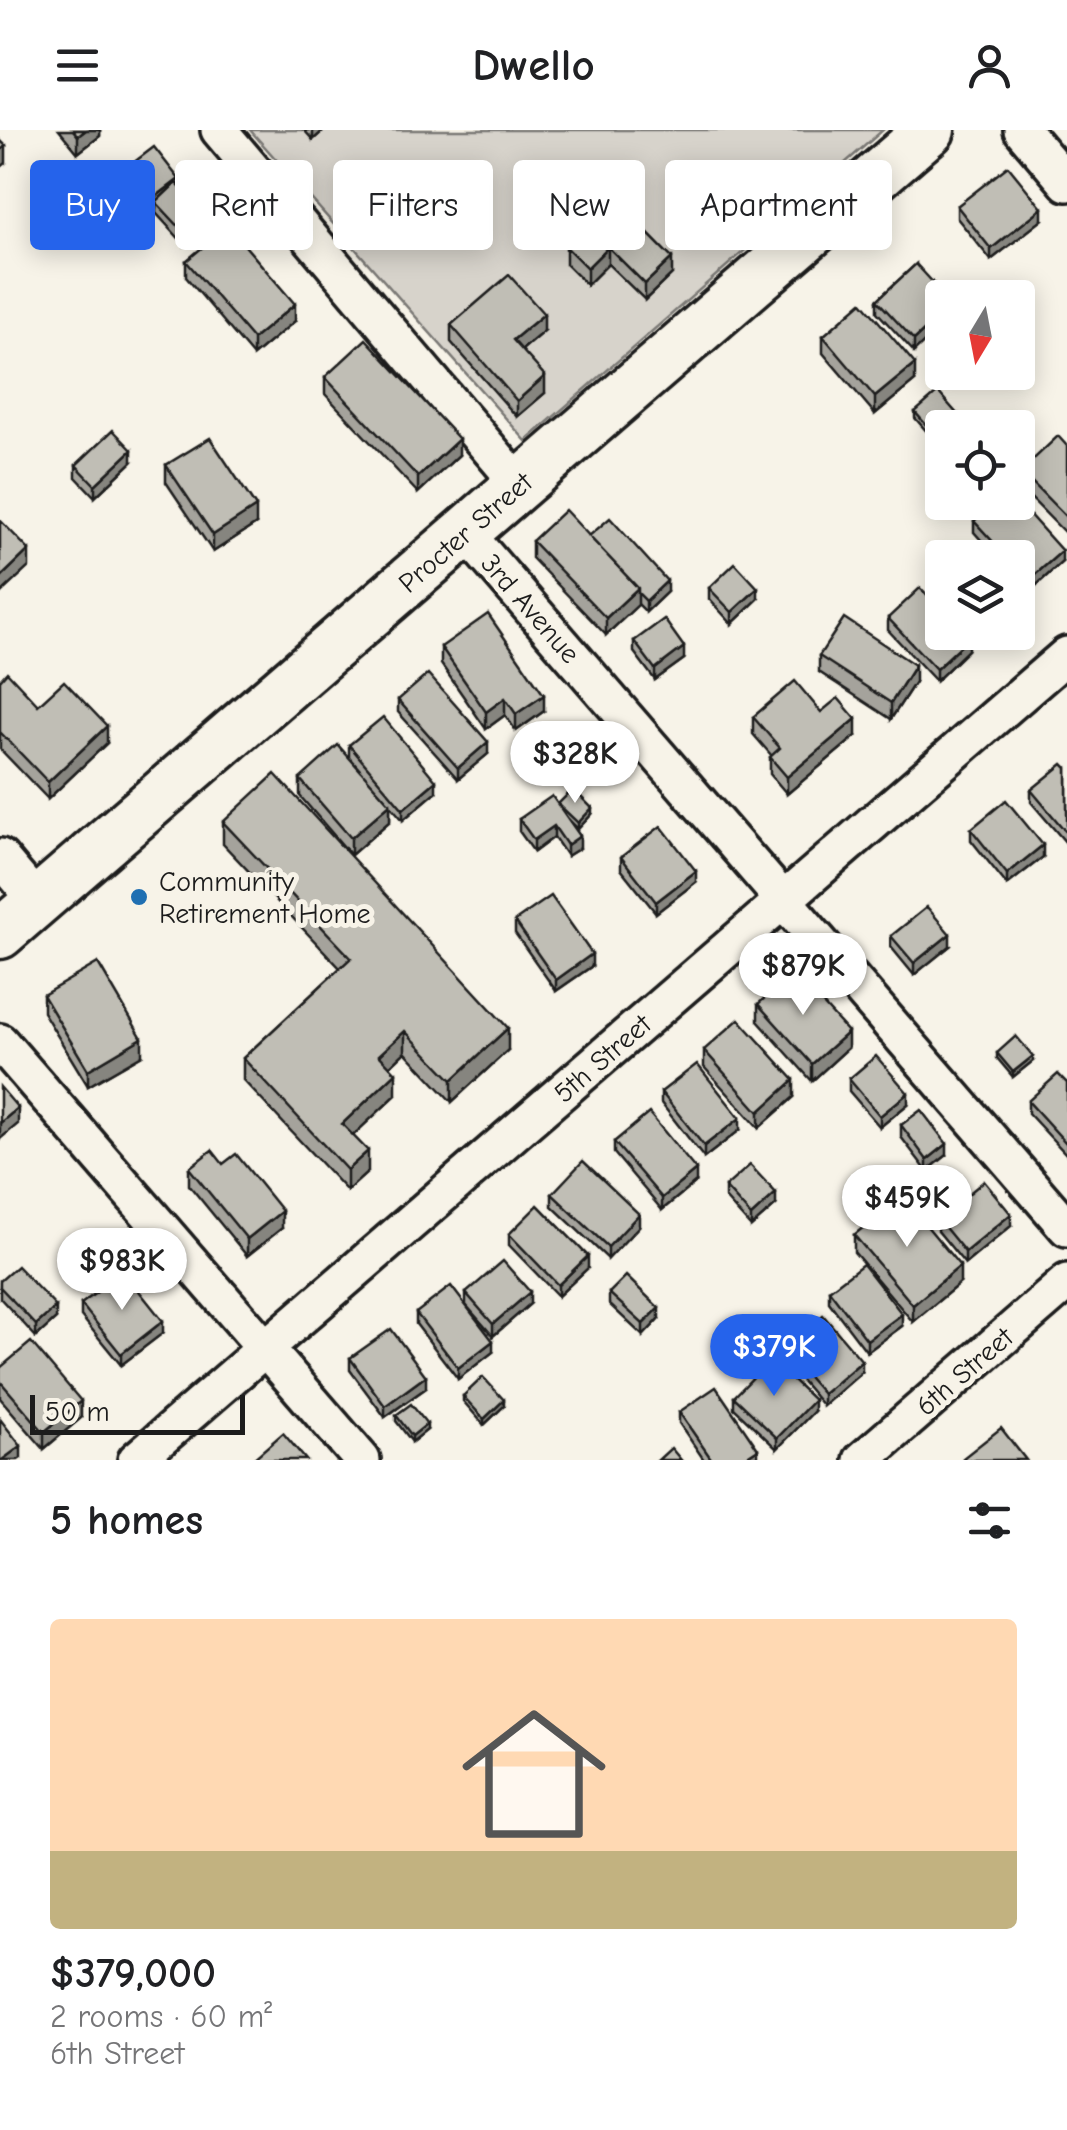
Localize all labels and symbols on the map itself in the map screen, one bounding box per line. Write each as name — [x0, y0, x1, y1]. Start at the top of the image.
north arrow — [925, 280, 1035, 390]
street label: Procter Street — [392, 465, 540, 599]
street label: 3rd Avenue — [474, 548, 586, 670]
pin: $328K — [505, 721, 645, 806]
place label: Community Retirement Home — [159, 866, 371, 930]
marker: Community Retirement Home — [128, 886, 150, 908]
pin: $879K — [733, 933, 873, 1018]
street label: 5th Street — [548, 1007, 658, 1109]
pin: $459K — [837, 1165, 977, 1250]
pin: $983K — [52, 1228, 192, 1313]
pin: $379K — [704, 1314, 844, 1399]
street label: 6th Street — [910, 1320, 1020, 1422]
scale bar — [30, 1390, 245, 1434]

